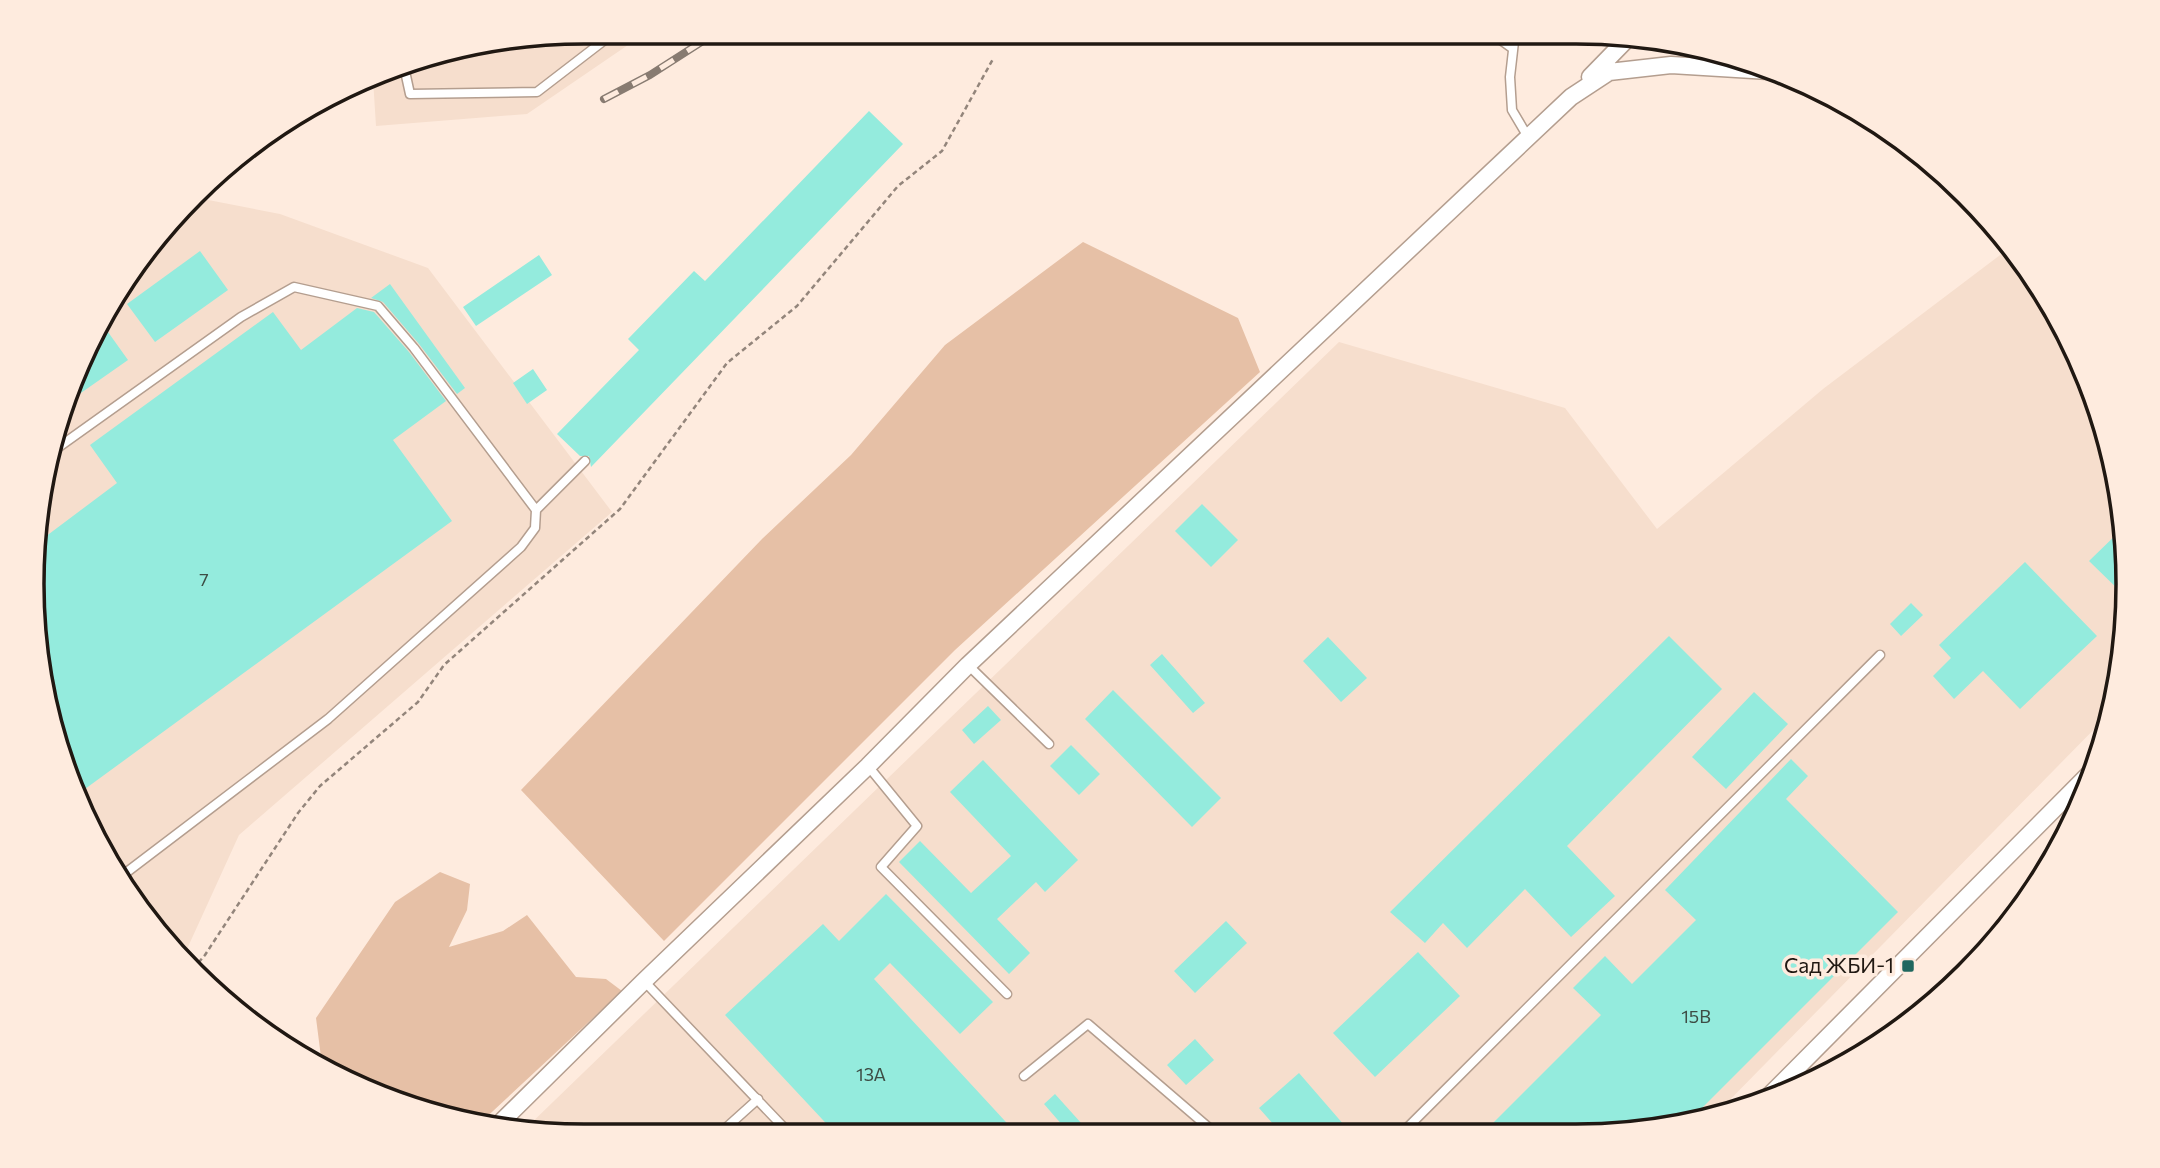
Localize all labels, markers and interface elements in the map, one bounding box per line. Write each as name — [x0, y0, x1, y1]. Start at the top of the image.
house number: 7 — [199, 568, 209, 590]
place label: Сад ЖБИ-1 — [1784, 952, 1894, 977]
marker: Сад ЖБИ-1 — [1900, 958, 1916, 974]
house number: 15В — [1681, 1005, 1711, 1027]
house number: 13А — [856, 1063, 886, 1085]

